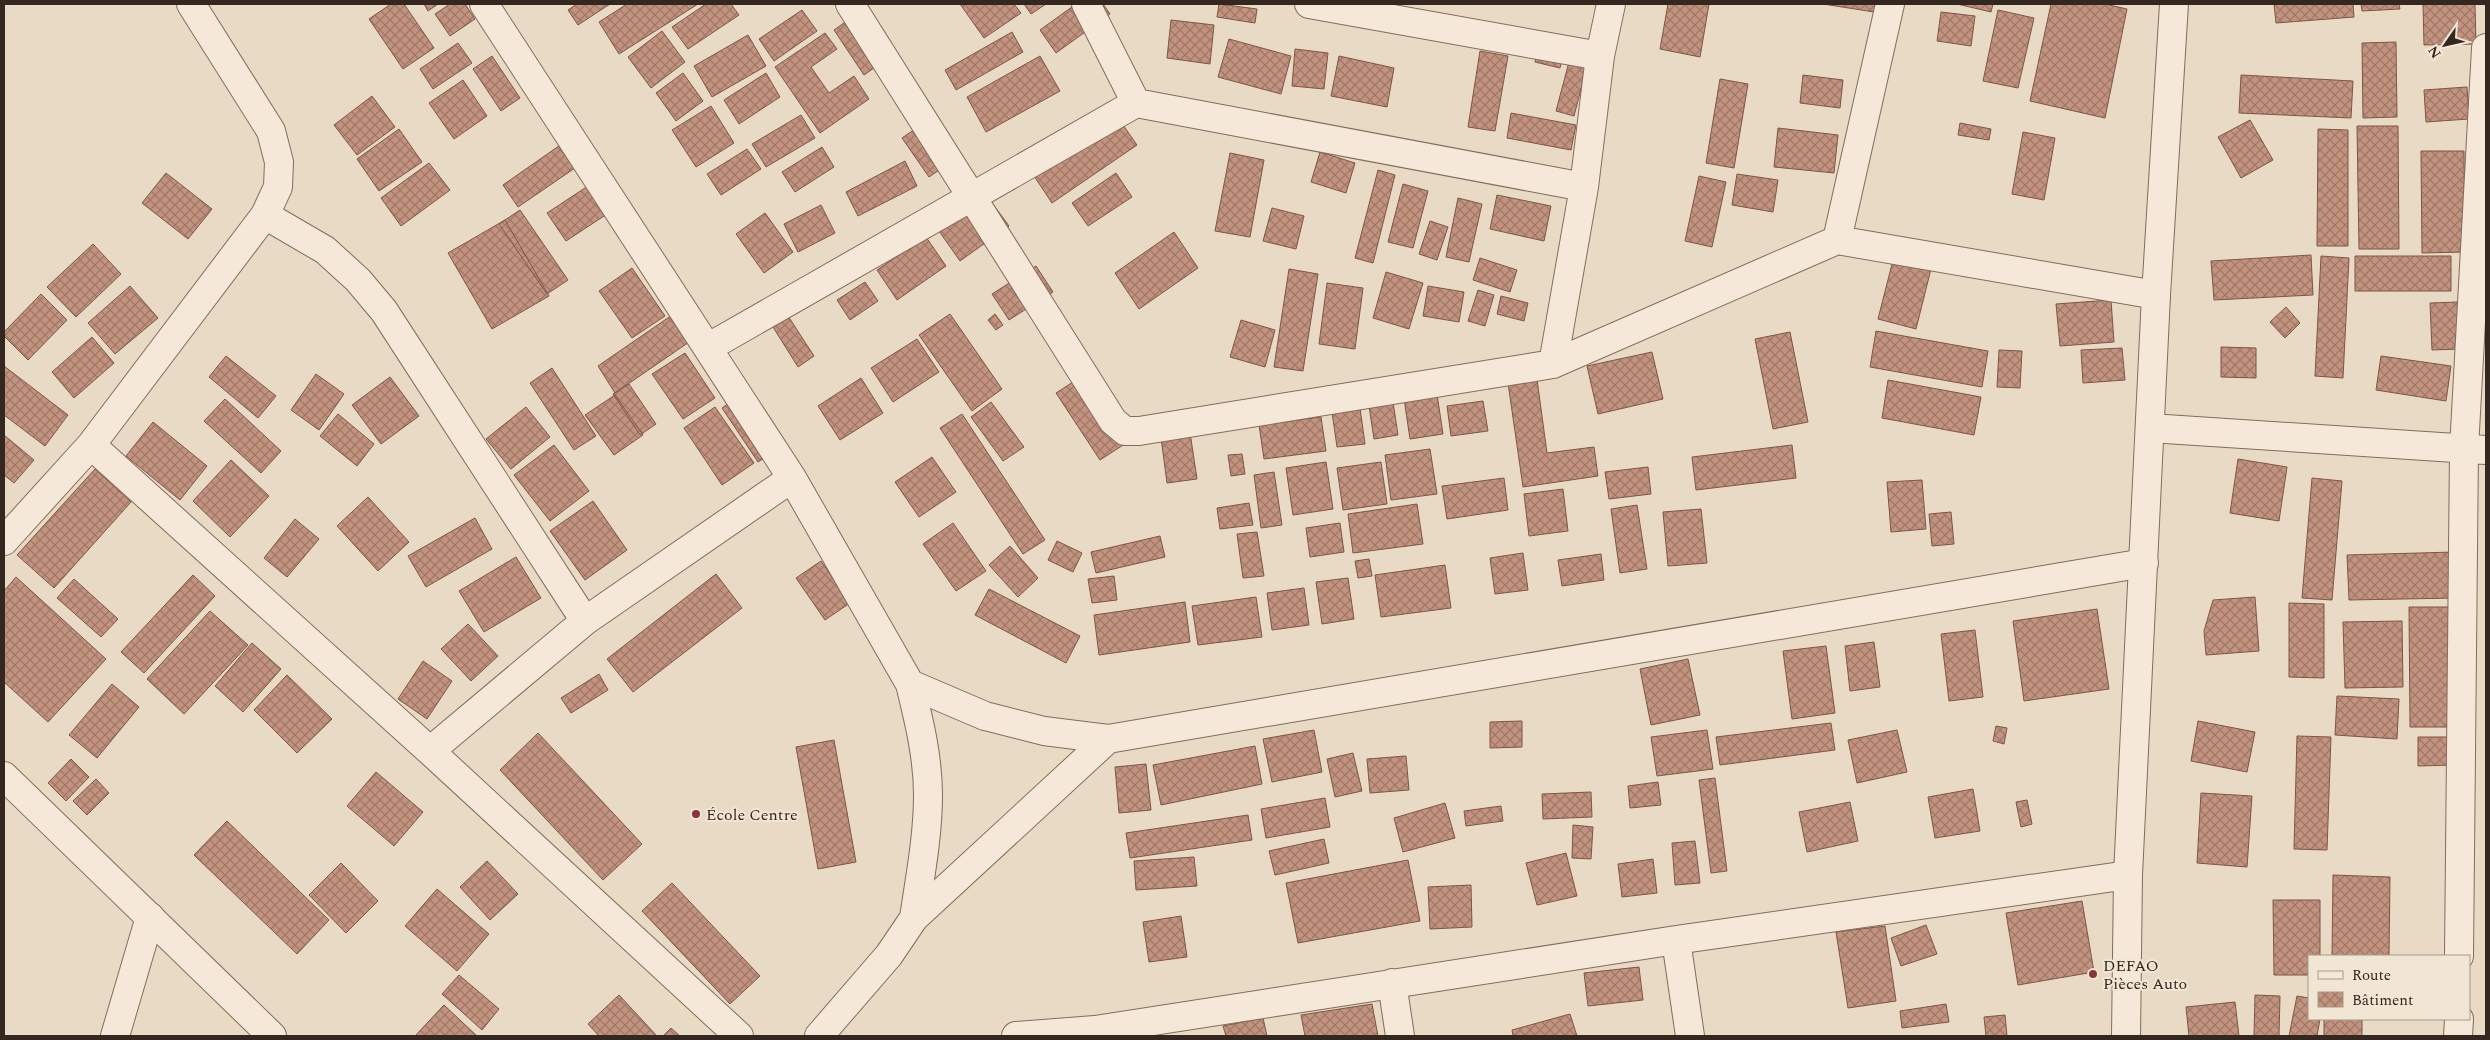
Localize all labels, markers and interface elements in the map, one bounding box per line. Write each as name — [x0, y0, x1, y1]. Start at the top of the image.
north arrow — [2420, 20, 2470, 70]
text: N — [2423, 41, 2447, 63]
place label: École Centre — [706, 803, 798, 827]
marker: École Centre — [690, 808, 702, 820]
place label: DEFAO Pièces Auto — [2103, 954, 2187, 996]
legend — [2308, 955, 2470, 1020]
text: Route — [2352, 964, 2391, 987]
marker: DEFAO Pièces Auto — [2087, 968, 2099, 980]
text: Bâtiment — [2352, 989, 2413, 1012]

